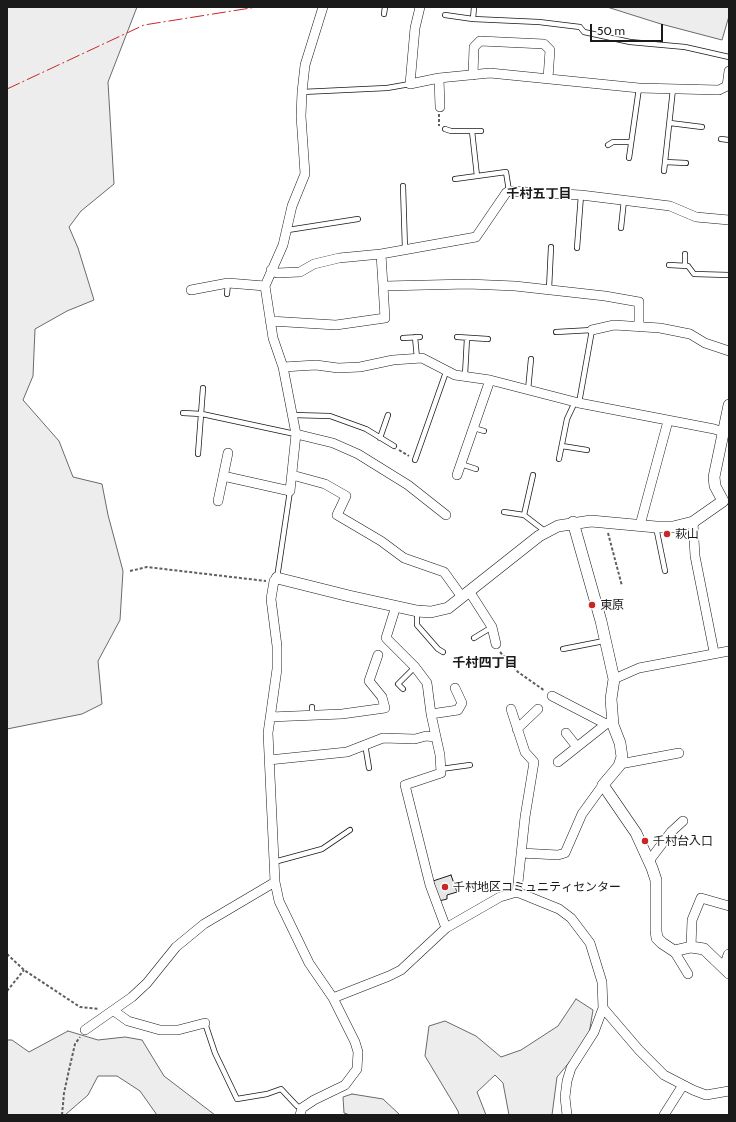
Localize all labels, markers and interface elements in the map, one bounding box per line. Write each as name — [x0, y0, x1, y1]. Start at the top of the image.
scale bar — [592, 16, 665, 42]
text: 50 m — [597, 23, 625, 38]
district label: 千村五丁目 — [507, 186, 571, 202]
place label: 萩山 — [675, 527, 699, 541]
marker: 萩山 — [662, 529, 672, 539]
place label: 東原 — [600, 598, 624, 612]
marker: 東原 — [587, 600, 597, 610]
district label: 千村四丁目 — [453, 655, 517, 671]
place label: 千村台入口 — [653, 834, 713, 848]
marker: 千村台入口 — [640, 836, 650, 846]
place label: 千村地区コミュニティセンター — [453, 880, 621, 894]
marker: 千村地区コミュニティセンター — [440, 882, 450, 892]

